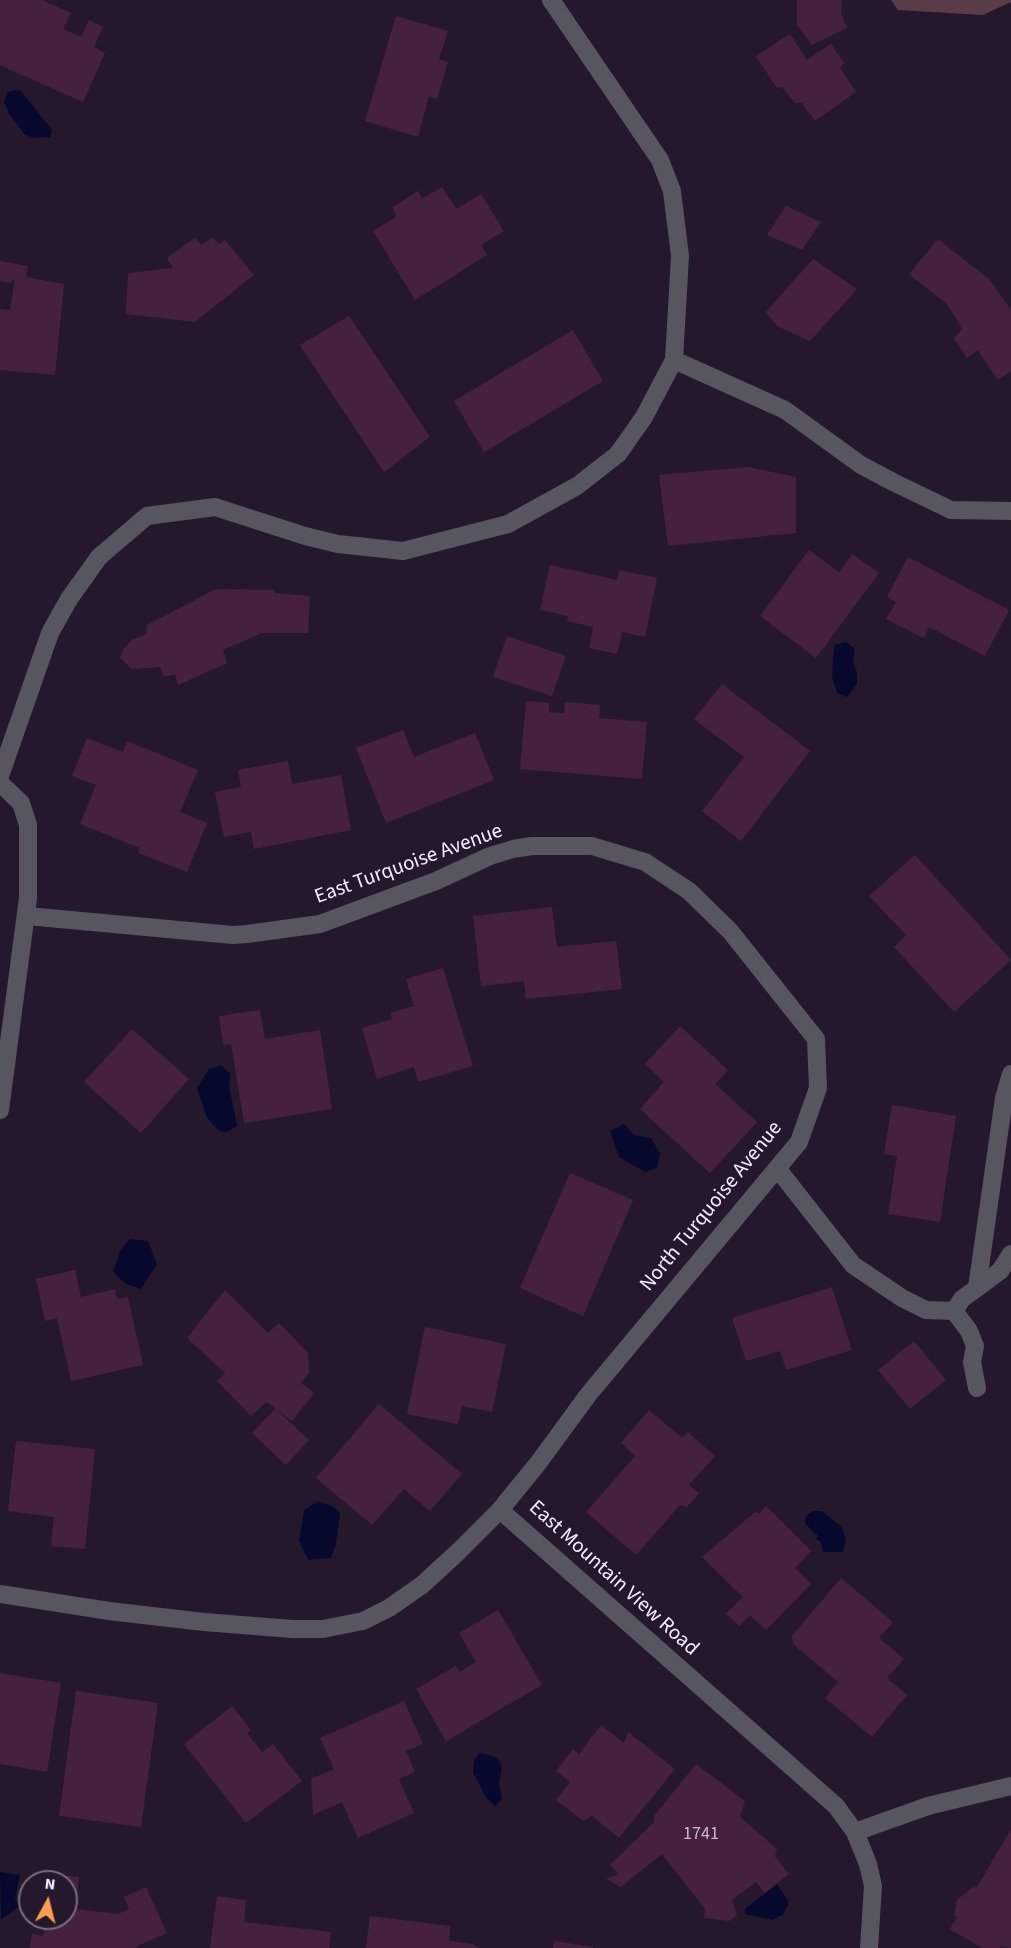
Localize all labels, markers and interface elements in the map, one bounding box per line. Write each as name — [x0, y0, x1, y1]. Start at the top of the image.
street label: East Turquoise Avenue — [312, 819, 506, 911]
street label: North Turquoise Avenue — [636, 1117, 788, 1297]
street label: East Mountain View Road — [523, 1496, 703, 1662]
house number: 1741 — [683, 1824, 719, 1846]
north arrow — [18, 1870, 78, 1930]
text: N — [43, 1873, 57, 1896]

